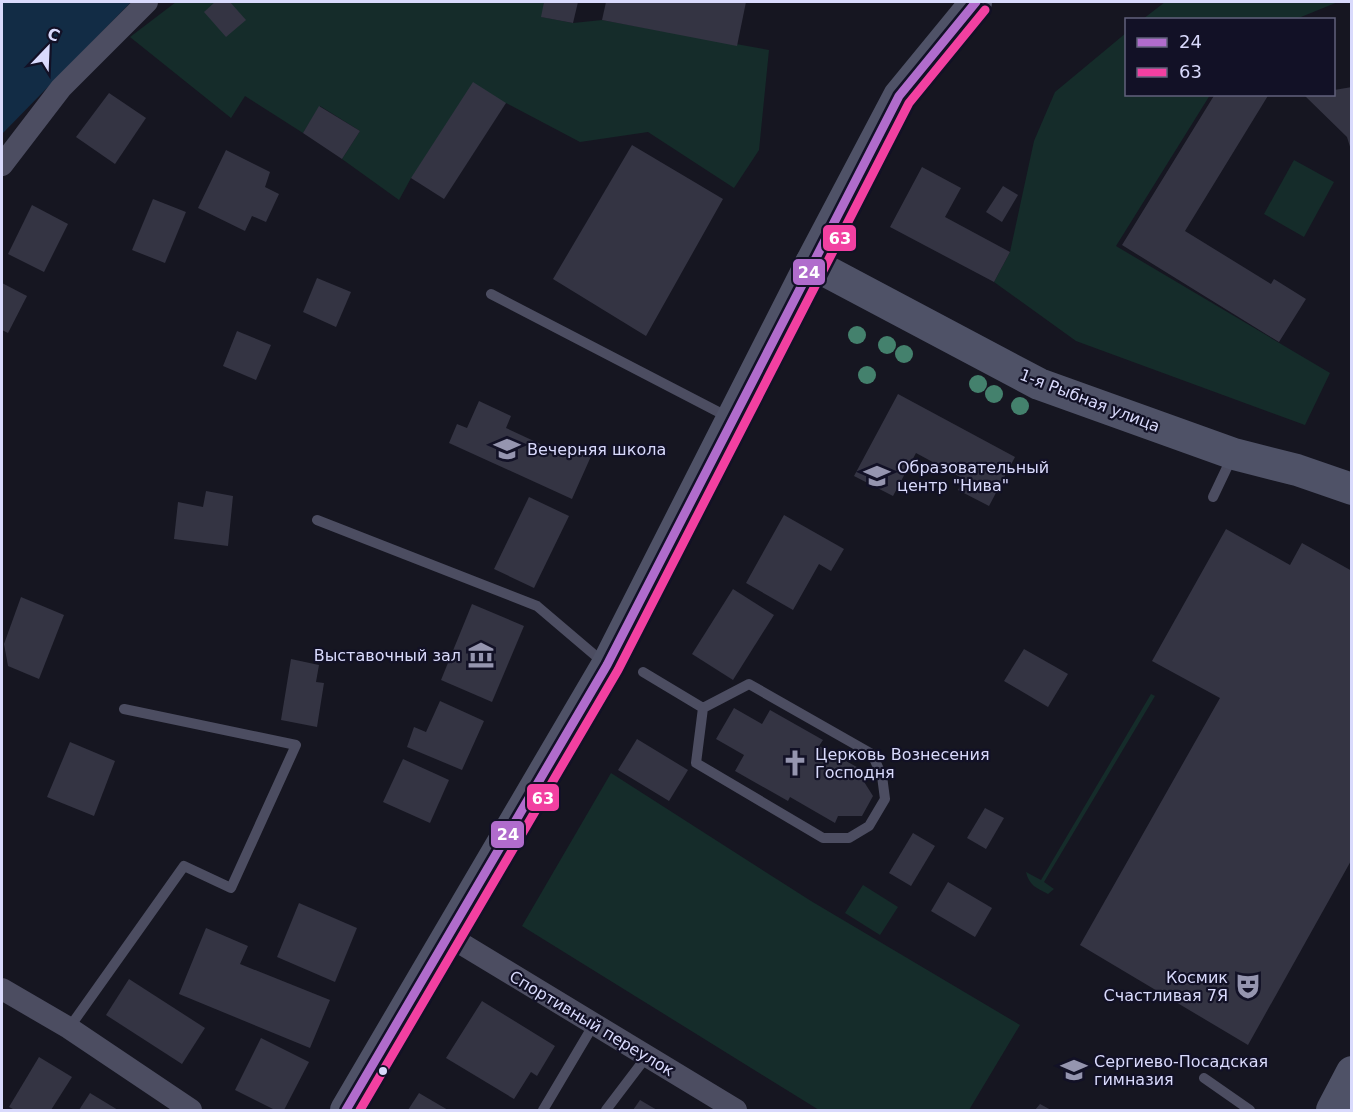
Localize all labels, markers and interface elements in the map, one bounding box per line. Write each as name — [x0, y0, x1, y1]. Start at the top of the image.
north arrow — [18, 18, 78, 78]
legend — [1125, 18, 1335, 96]
text: С — [45, 24, 63, 46]
text: 24 — [1179, 31, 1202, 52]
text: 63 — [1179, 61, 1202, 82]
line badge: 63 — [822, 224, 857, 252]
text: 63 — [829, 229, 851, 248]
line badge: 24 — [792, 258, 826, 286]
text: 24 — [798, 263, 820, 282]
street label: 1-я Рыбная улица — [1017, 365, 1163, 436]
school or university icon: Вечерняя школа — [492, 434, 522, 464]
place label: Вечерняя школа — [527, 440, 666, 459]
place label: Образовательный центр "Нива" — [897, 458, 1049, 495]
school or university icon: Образовательный центр "Нива" — [862, 461, 892, 491]
museum icon: Выставочный зал — [466, 640, 496, 670]
place label: Выставочный зал — [314, 646, 461, 665]
place label: Церковь Вознесения Господня — [815, 745, 990, 782]
church icon: Церковь Вознесения Господня — [780, 748, 810, 778]
line badge: 63 — [526, 783, 560, 812]
text: 63 — [532, 789, 554, 808]
line badge: 24 — [490, 820, 525, 849]
text: 24 — [497, 825, 519, 844]
street label: Спортивный переулок — [506, 967, 678, 1080]
place label: Космик Счастливая 7Я — [1104, 968, 1228, 1005]
theatre icon: Космик Счастливая 7Я — [1233, 971, 1263, 1001]
place label: Сергиево-Посадская гимназия — [1094, 1052, 1268, 1089]
school or university icon: Сергиево-Посадская гимназия — [1059, 1055, 1089, 1085]
unlabelled marker — [377, 1065, 389, 1077]

